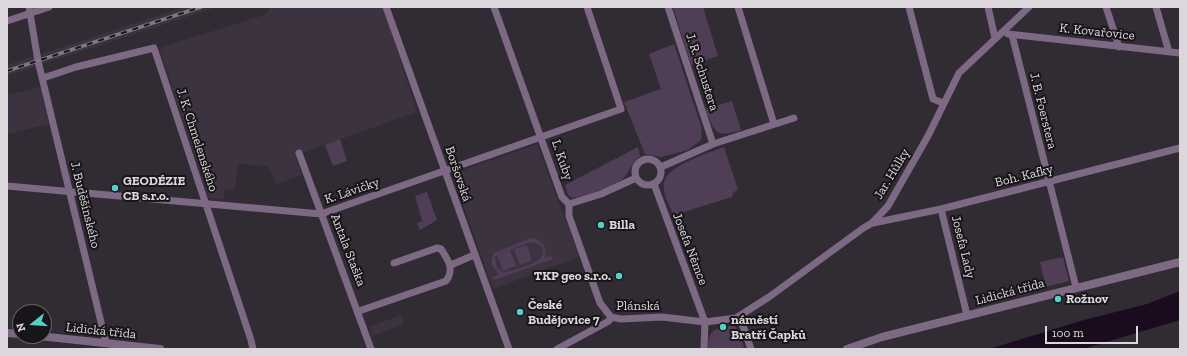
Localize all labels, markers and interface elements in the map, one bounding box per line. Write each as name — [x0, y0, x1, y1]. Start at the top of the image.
street label: K. Kovařovice — [1059, 20, 1135, 44]
street label: J. R. Schustera — [682, 31, 722, 113]
street label: J. B. Foerstera — [1026, 71, 1060, 151]
street label: J. K. Chmelenského — [173, 86, 221, 194]
street label: L. Kuby — [548, 138, 576, 182]
street label: Boršovská — [441, 144, 475, 204]
street label: Jar. Hůlky — [871, 146, 913, 202]
street label: J. Buděšínského — [67, 160, 103, 250]
street label: Boh. Kafky — [993, 161, 1055, 191]
place label: GEODÉZIE CB s.r.o. — [123, 173, 185, 204]
street label: K. Lávičky — [323, 174, 381, 208]
marker: GEODÉZIE CB s.r.o. — [110, 183, 120, 193]
street label: Josefa Němce — [669, 211, 711, 287]
street label: Antala Staška — [327, 212, 369, 288]
street label: Josefa Lady — [948, 214, 978, 280]
place label: Billa — [609, 217, 635, 233]
marker: Billa — [596, 220, 606, 230]
place label: TKP geo s.r.o. — [534, 268, 611, 284]
marker: TKP geo s.r.o. — [614, 271, 624, 281]
street label: Lidická třída — [974, 275, 1046, 309]
place label: Rožnov — [1066, 291, 1108, 307]
marker: Rožnov — [1053, 294, 1063, 304]
place label: České Budějovice 7 — [528, 297, 599, 328]
street label: Plánská — [616, 298, 660, 314]
north arrow — [12, 304, 52, 344]
marker: České Budějovice 7 — [515, 307, 525, 317]
place label: náměstí Bratří Čapků — [731, 312, 806, 343]
scale bar — [1047, 318, 1140, 344]
street label: Lidická třída — [65, 320, 137, 342]
text: N — [14, 321, 28, 333]
marker: náměstí Bratří Čapků — [718, 322, 728, 332]
text: 100 m — [1052, 326, 1084, 340]

